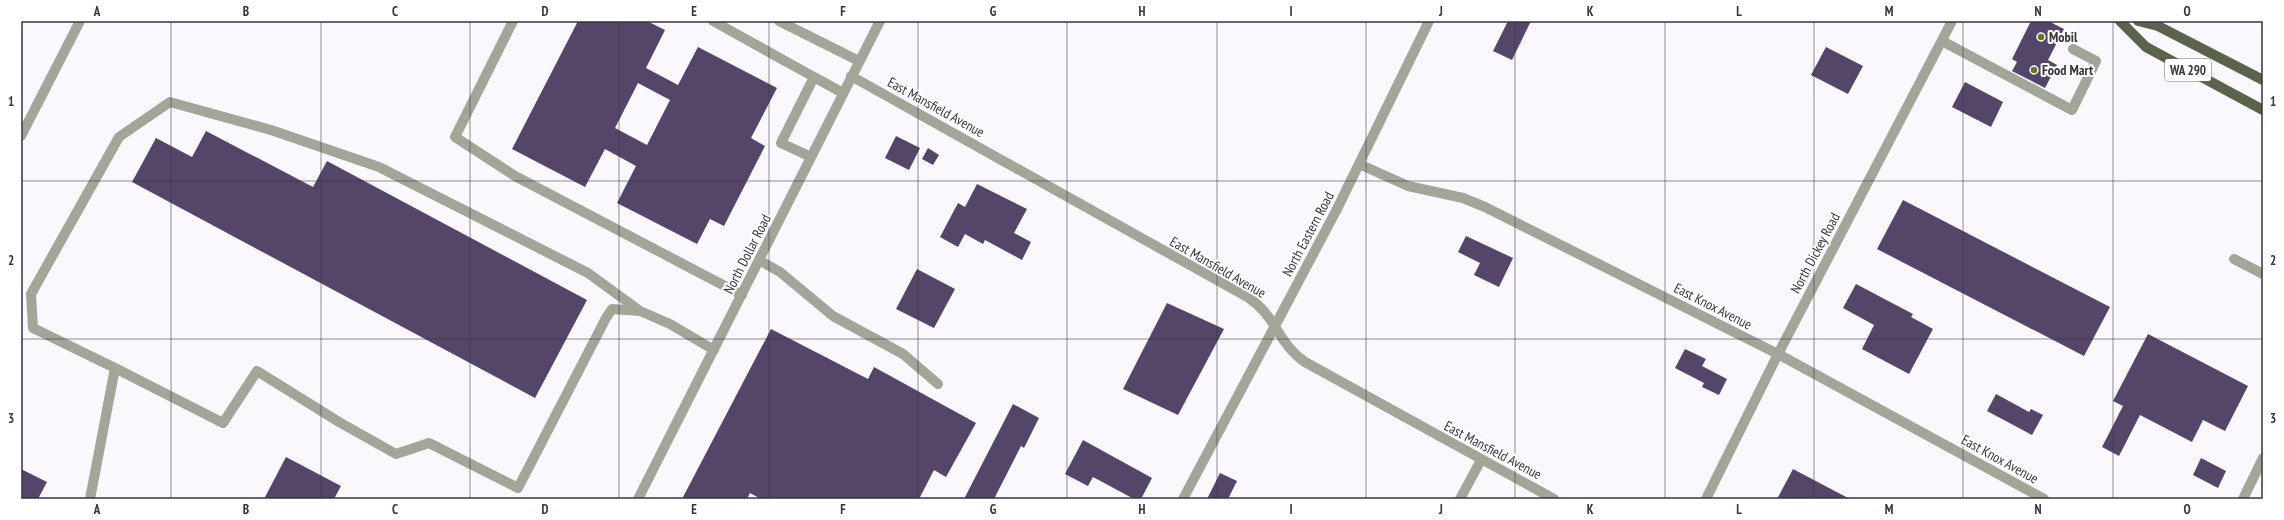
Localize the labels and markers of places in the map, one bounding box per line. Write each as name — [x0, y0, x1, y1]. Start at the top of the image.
place label: Mobil — [2049, 28, 2078, 46]
marker: Mobil — [2036, 32, 2046, 42]
place label: Food Mart — [2042, 61, 2093, 79]
marker: Food Mart — [2029, 65, 2039, 75]

